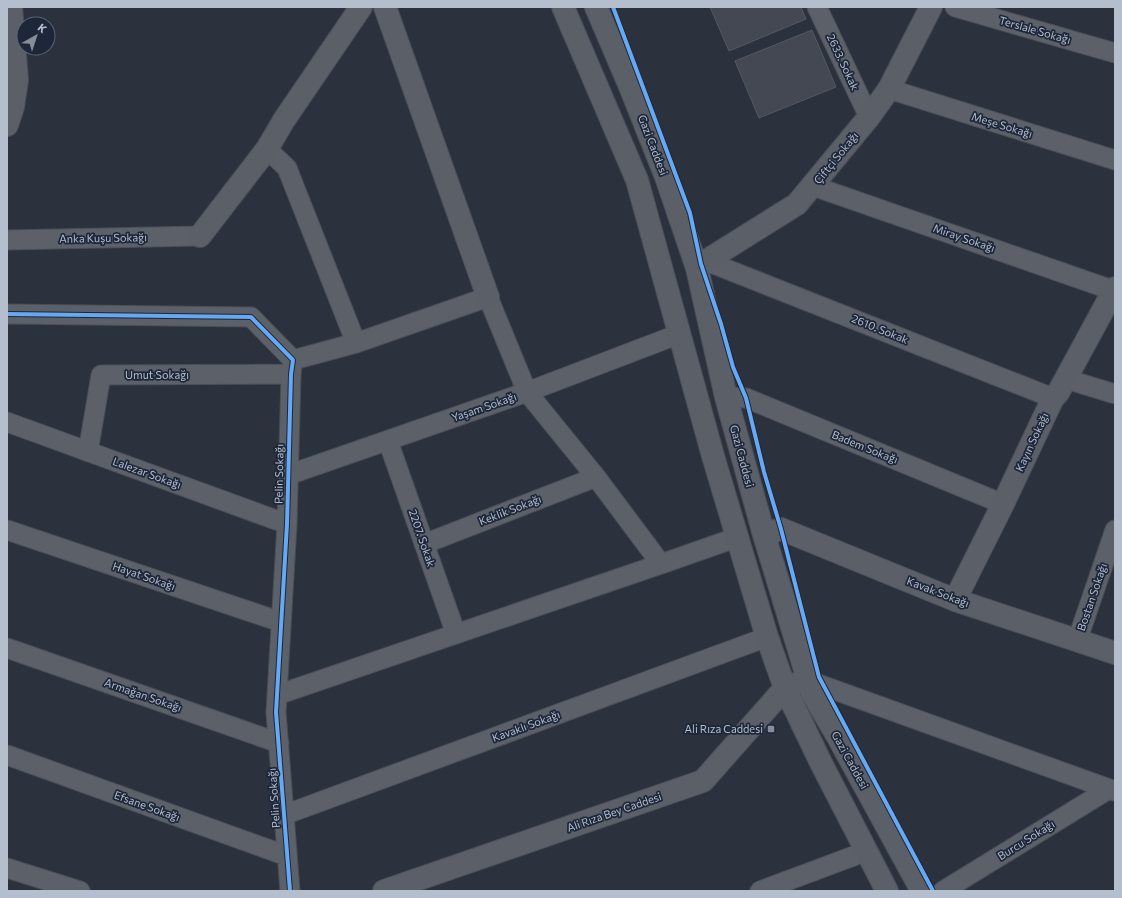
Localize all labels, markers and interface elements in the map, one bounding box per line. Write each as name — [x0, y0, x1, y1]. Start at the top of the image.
street label: Terslale Sokağı — [998, 13, 1072, 46]
north arrow — [16, 16, 56, 56]
text: K — [36, 20, 50, 36]
street label: 2633. Sokak — [825, 32, 862, 92]
street label: Meşe Sokağı — [970, 109, 1034, 140]
street label: Gazi Caddesi — [636, 113, 671, 177]
street label: Çiftçi Sokağı — [811, 129, 861, 186]
street label: Miray Sokağı — [932, 221, 997, 254]
street label: Anka Kuşu Sokağı — [59, 230, 147, 245]
street label: 2610. Sokak — [850, 311, 910, 346]
street label: Umut Sokağı — [125, 368, 189, 381]
street label: Yaşam Sokağı — [450, 389, 518, 424]
street label: Kayın Sokağı — [1012, 410, 1051, 473]
street label: Gazi Caddesi — [728, 423, 757, 489]
street label: Badem Sokağı — [830, 427, 900, 466]
street label: Pelin Sokağı — [271, 444, 286, 504]
street label: Lalezar Sokağı — [111, 454, 183, 491]
street label: Keklik Sokağı — [477, 492, 543, 527]
street label: 2207. Sokak — [407, 507, 438, 568]
street label: Hayat Sokağı — [111, 559, 177, 592]
street label: Bostan Sokağı — [1074, 561, 1109, 632]
street label: Kavak Sokağı — [905, 574, 971, 609]
street label: Armağan Sokağı — [103, 675, 184, 714]
street label: Kavaklı Sokağı — [490, 707, 562, 744]
place label: Ali Rıza Caddesi — [685, 722, 763, 735]
marker: Ali Rıza Caddesi — [766, 724, 776, 734]
street label: Gazi Caddesi — [829, 729, 872, 791]
street label: Pelin Sokağı — [265, 768, 282, 828]
street label: Efsane Sokağı — [112, 788, 182, 823]
street label: Ali Rıza Bey Caddesi — [565, 789, 663, 834]
street label: Burcu Sokağı — [995, 817, 1057, 862]

